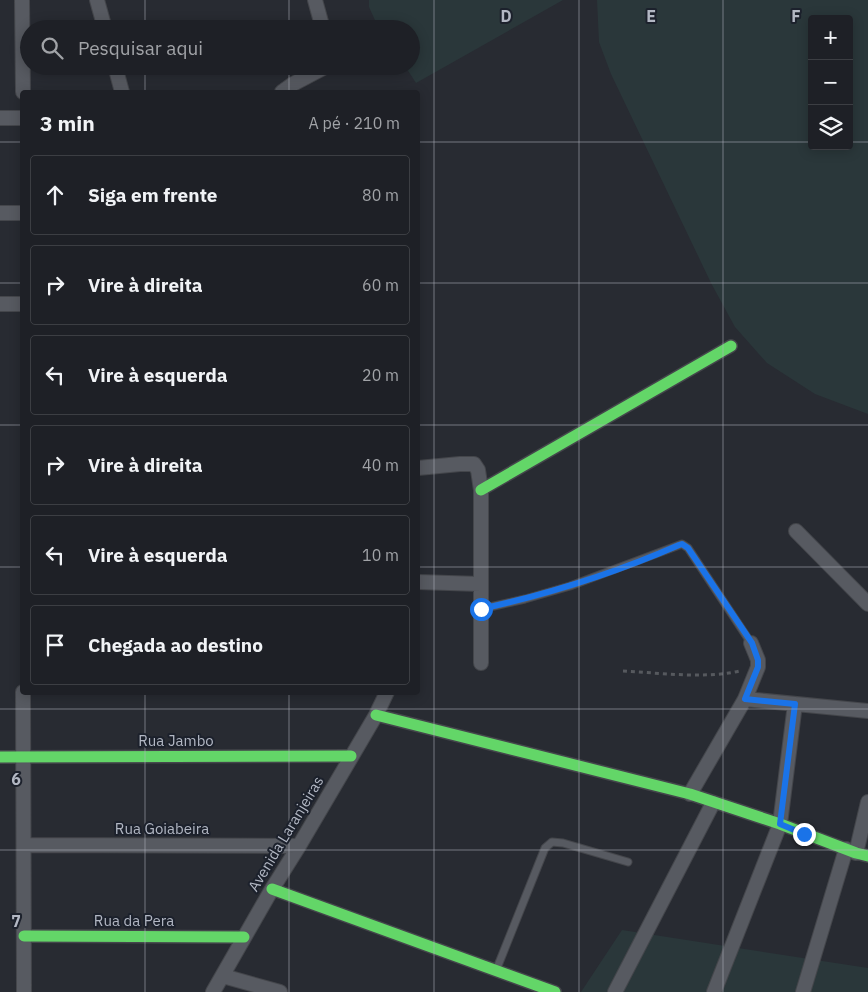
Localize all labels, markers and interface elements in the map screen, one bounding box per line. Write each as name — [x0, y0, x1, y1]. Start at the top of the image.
text: D — [500, 6, 512, 26]
text: E — [646, 6, 656, 26]
text: F — [791, 6, 801, 26]
map controls — [808, 15, 853, 150]
button: + — [808, 15, 853, 60]
search box — [20, 20, 420, 75]
icon: search — [38, 34, 66, 62]
text: Pesquisar aqui — [78, 36, 203, 60]
button: − — [808, 60, 853, 105]
button: layers — [808, 105, 853, 150]
text: 3 min — [40, 109, 95, 137]
text: A pé · 210 m — [309, 113, 400, 133]
icon: ahead — [41, 181, 69, 209]
text: Siga em frente — [88, 183, 218, 207]
text: 80 m — [362, 185, 399, 205]
icon: right — [41, 271, 69, 299]
text: Vire à direita — [88, 273, 203, 297]
text: 60 m — [362, 275, 399, 295]
icon: left — [41, 361, 69, 389]
text: Vire à esquerda — [88, 363, 228, 387]
text: 20 m — [362, 365, 399, 385]
icon: right — [41, 451, 69, 479]
text: Vire à direita — [88, 453, 203, 477]
text: 40 m — [362, 455, 399, 475]
icon: left — [41, 541, 69, 569]
text: Vire à esquerda — [88, 543, 228, 567]
text: 10 m — [362, 545, 399, 565]
route start — [470, 598, 493, 621]
icon: arrive — [41, 631, 69, 659]
text: Chegada ao destino — [88, 633, 263, 657]
street label: Rua Jambo — [138, 731, 214, 750]
text: 6 — [11, 769, 21, 789]
street label: Avenida Laranjeiras — [244, 773, 328, 895]
street label: Rua Goiabeira — [115, 819, 209, 838]
route end — [793, 823, 816, 846]
text: 7 — [11, 911, 21, 931]
street label: Rua da Pera — [94, 911, 174, 930]

